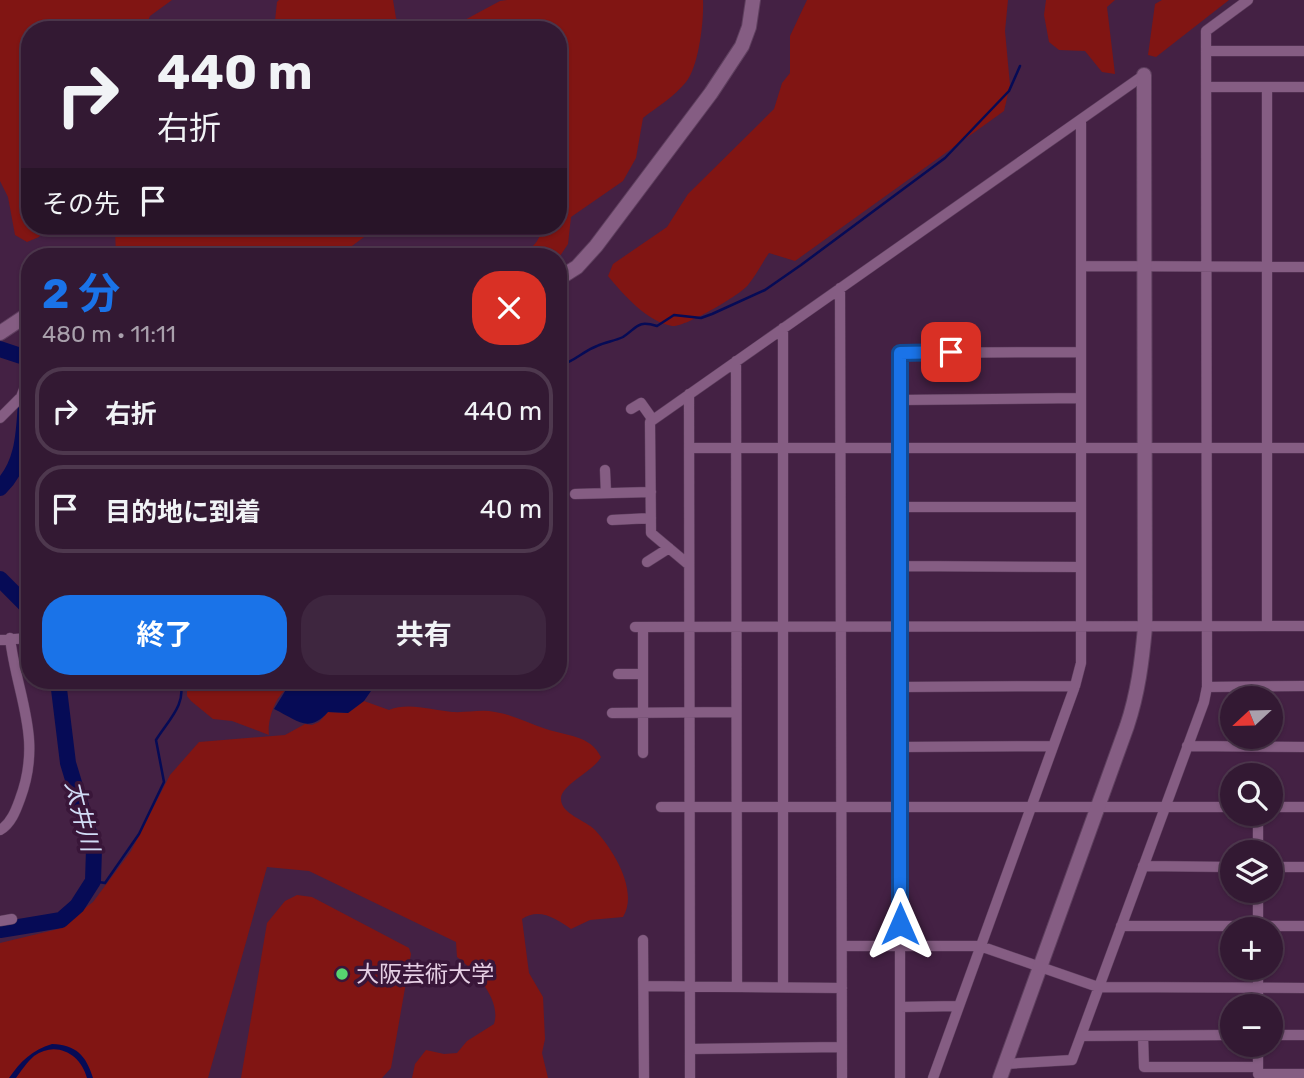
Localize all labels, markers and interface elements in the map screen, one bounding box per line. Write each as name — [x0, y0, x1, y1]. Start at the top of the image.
text: 440 m — [157, 43, 313, 101]
icon: right — [42, 49, 133, 140]
text: 右折 — [157, 109, 221, 147]
icon: arrive — [134, 182, 172, 220]
text: その先 — [42, 189, 120, 220]
text: 2 分 — [42, 269, 120, 319]
button: close — [472, 271, 546, 345]
text: 480 m · 11:11 — [42, 320, 176, 348]
pin — [921, 322, 981, 382]
icon: arrive — [932, 333, 970, 371]
icon: right — [46, 392, 84, 430]
text: 440 m — [464, 396, 542, 427]
text: 右折 — [105, 399, 157, 430]
icon: arrive — [46, 490, 84, 528]
text: 40 m — [480, 494, 542, 525]
text: 目的地に到着 — [105, 497, 261, 528]
button: 終了 — [42, 595, 287, 675]
button: 共有 — [301, 595, 546, 675]
north arrow — [1220, 686, 1283, 749]
map controls — [1220, 686, 1283, 1057]
button: search — [1220, 763, 1283, 826]
water label: 太井川 — [60, 778, 105, 857]
button: layers — [1220, 840, 1283, 903]
position arrow — [863, 887, 937, 961]
button: + — [1220, 917, 1283, 980]
place label: 大阪芸術大学 — [356, 960, 494, 988]
marker: 大阪芸術大学 — [334, 966, 350, 982]
button: − — [1220, 994, 1283, 1057]

